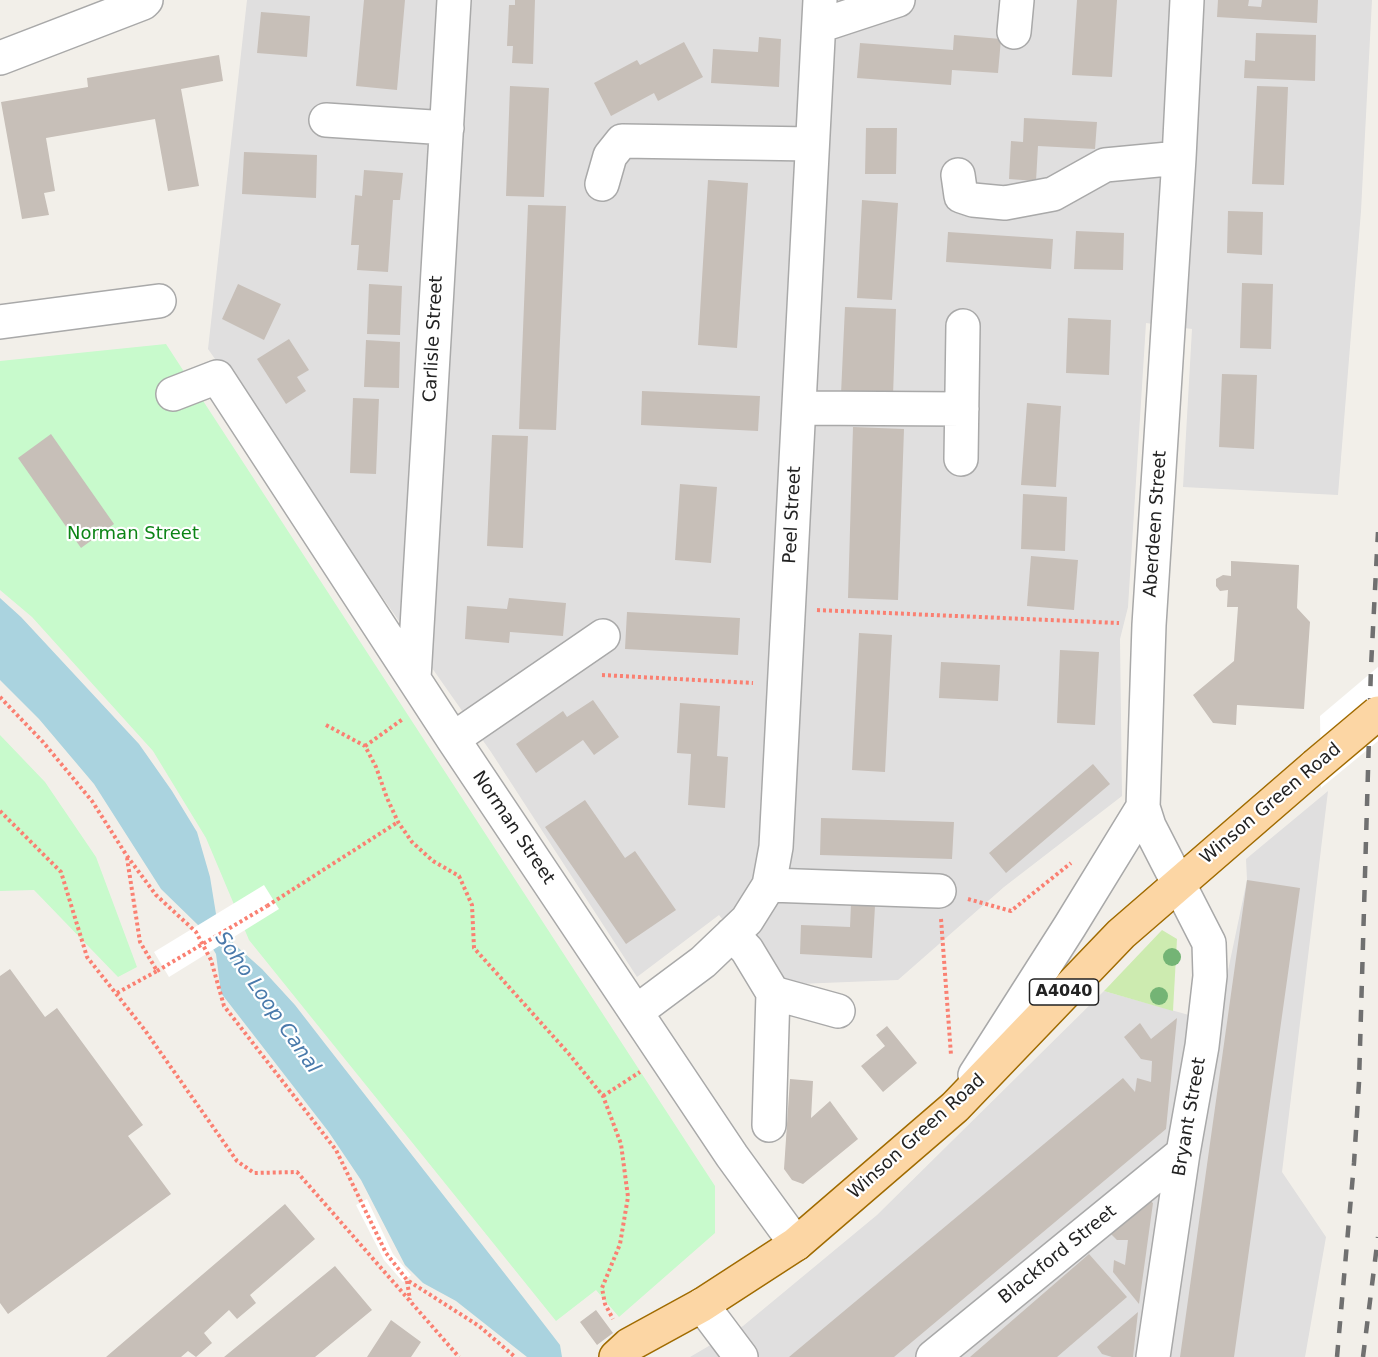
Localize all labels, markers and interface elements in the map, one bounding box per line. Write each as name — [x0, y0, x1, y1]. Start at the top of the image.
street label: Carlisle Street — [420, 275, 448, 403]
street label: Aberdeen Street — [1140, 450, 1172, 598]
street label: Peel Street — [780, 466, 806, 564]
park label: Norman Street — [67, 523, 199, 545]
street label: Winson Green Road — [1196, 739, 1346, 869]
street label: Norman Street — [467, 767, 559, 889]
water label: Soho Loop Canal — [209, 927, 325, 1079]
road number: A4040 — [1030, 979, 1098, 1005]
street label: Bryant Street — [1169, 1056, 1211, 1178]
street label: Winson Green Road — [844, 1070, 990, 1204]
street label: Blackford Street — [995, 1201, 1121, 1309]

